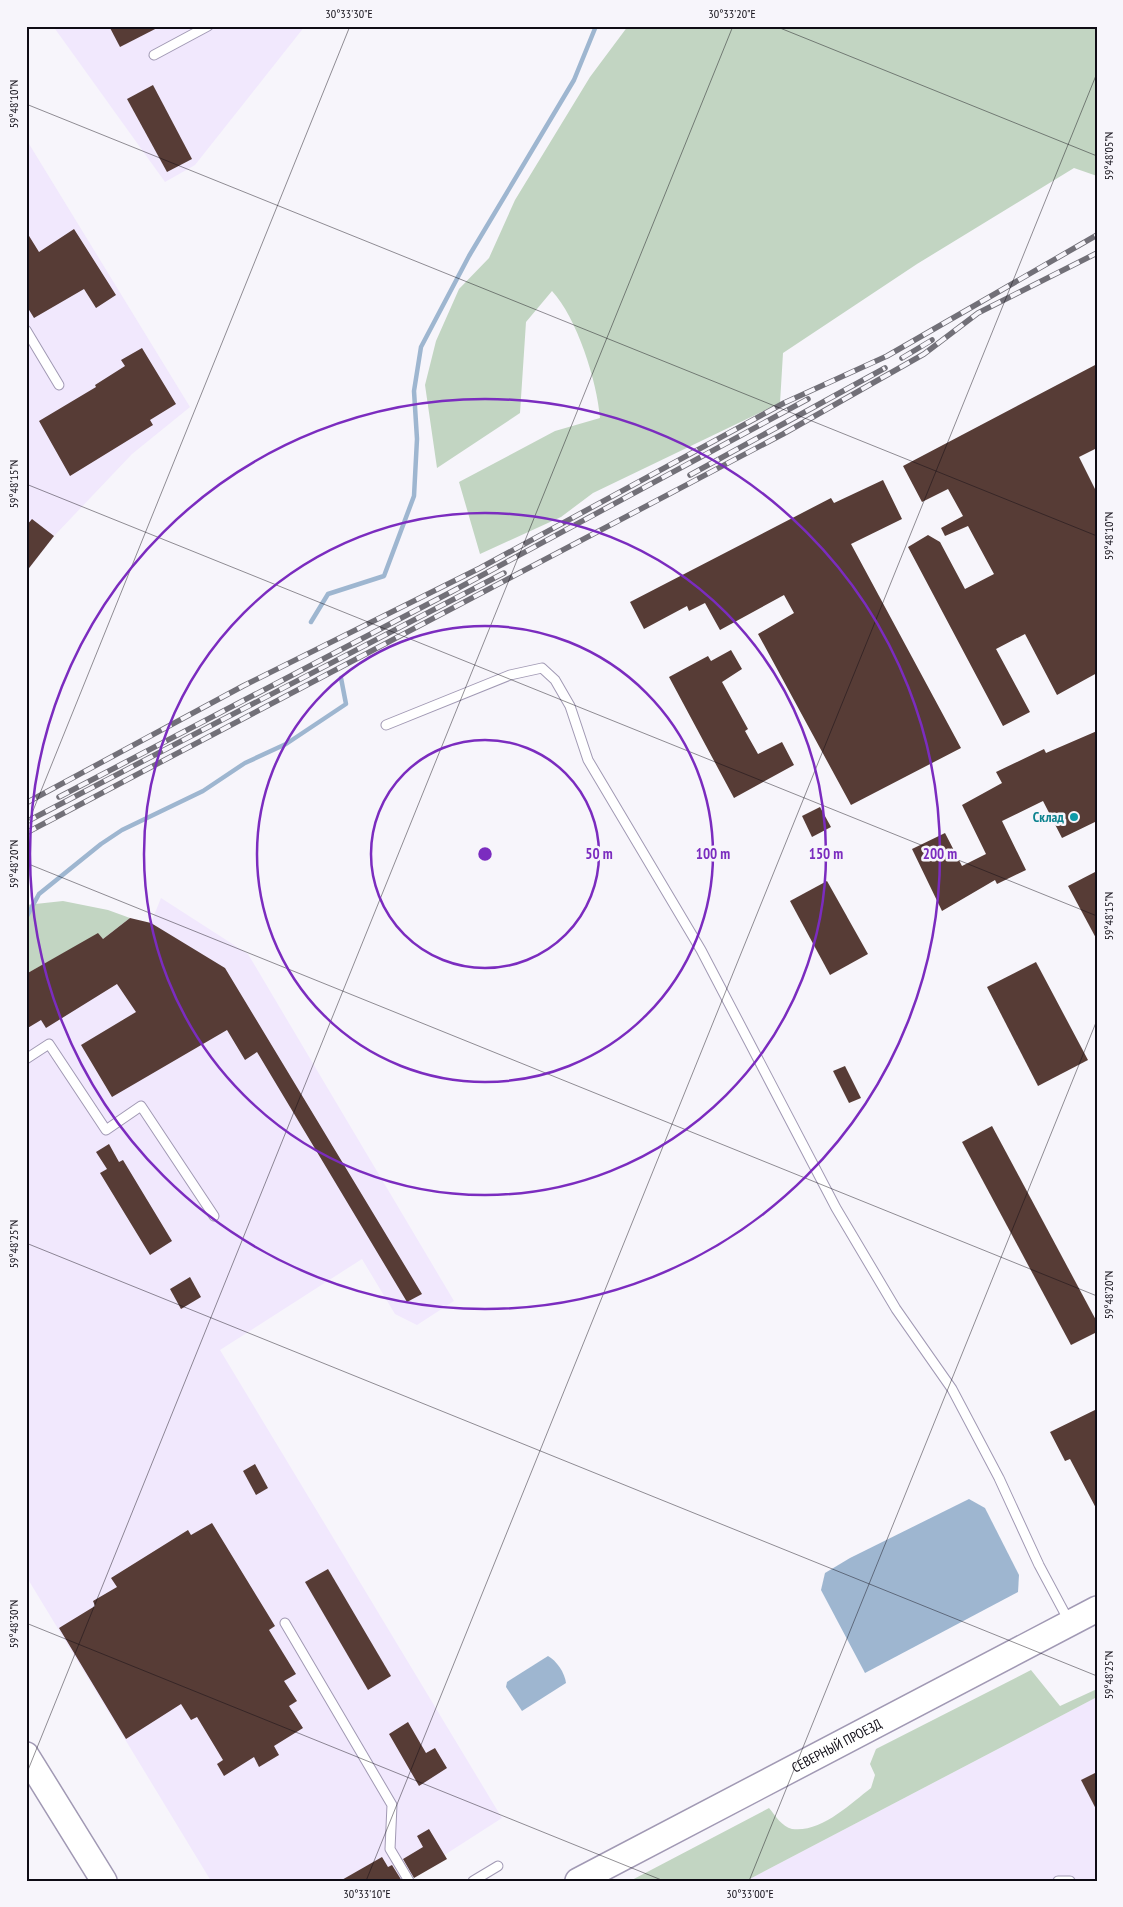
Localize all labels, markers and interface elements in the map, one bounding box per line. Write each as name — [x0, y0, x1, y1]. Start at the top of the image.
text: 30°33'30"E — [325, 6, 373, 21]
text: 30°33'20"E — [708, 6, 756, 21]
text: 59°48'10"N — [6, 80, 21, 128]
text: 59°48'05"N — [1101, 132, 1116, 180]
text: 59°48'15"N — [6, 460, 21, 508]
text: 59°48'10"N — [1101, 512, 1116, 560]
place label: Склад — [1033, 808, 1064, 826]
marker: Склад — [1068, 811, 1080, 823]
text: 59°48'20"N — [6, 840, 21, 888]
text: 50 m — [585, 844, 613, 863]
text: 100 m — [696, 844, 730, 863]
text: 150 m — [809, 844, 843, 863]
text: 200 m — [923, 844, 957, 863]
centre of rings — [476, 845, 494, 863]
text: 59°48'15"N — [1101, 892, 1116, 940]
text: 59°48'25"N — [6, 1220, 21, 1268]
text: 59°48'20"N — [1101, 1271, 1116, 1319]
text: 59°48'30"N — [6, 1600, 21, 1648]
text: 59°48'25"N — [1101, 1651, 1116, 1699]
street label: СЕВЕРНЫЙ ПРОЕЗД — [789, 1714, 885, 1776]
text: 30°33'10"E — [343, 1886, 391, 1901]
text: 30°33'00"E — [726, 1886, 774, 1901]

